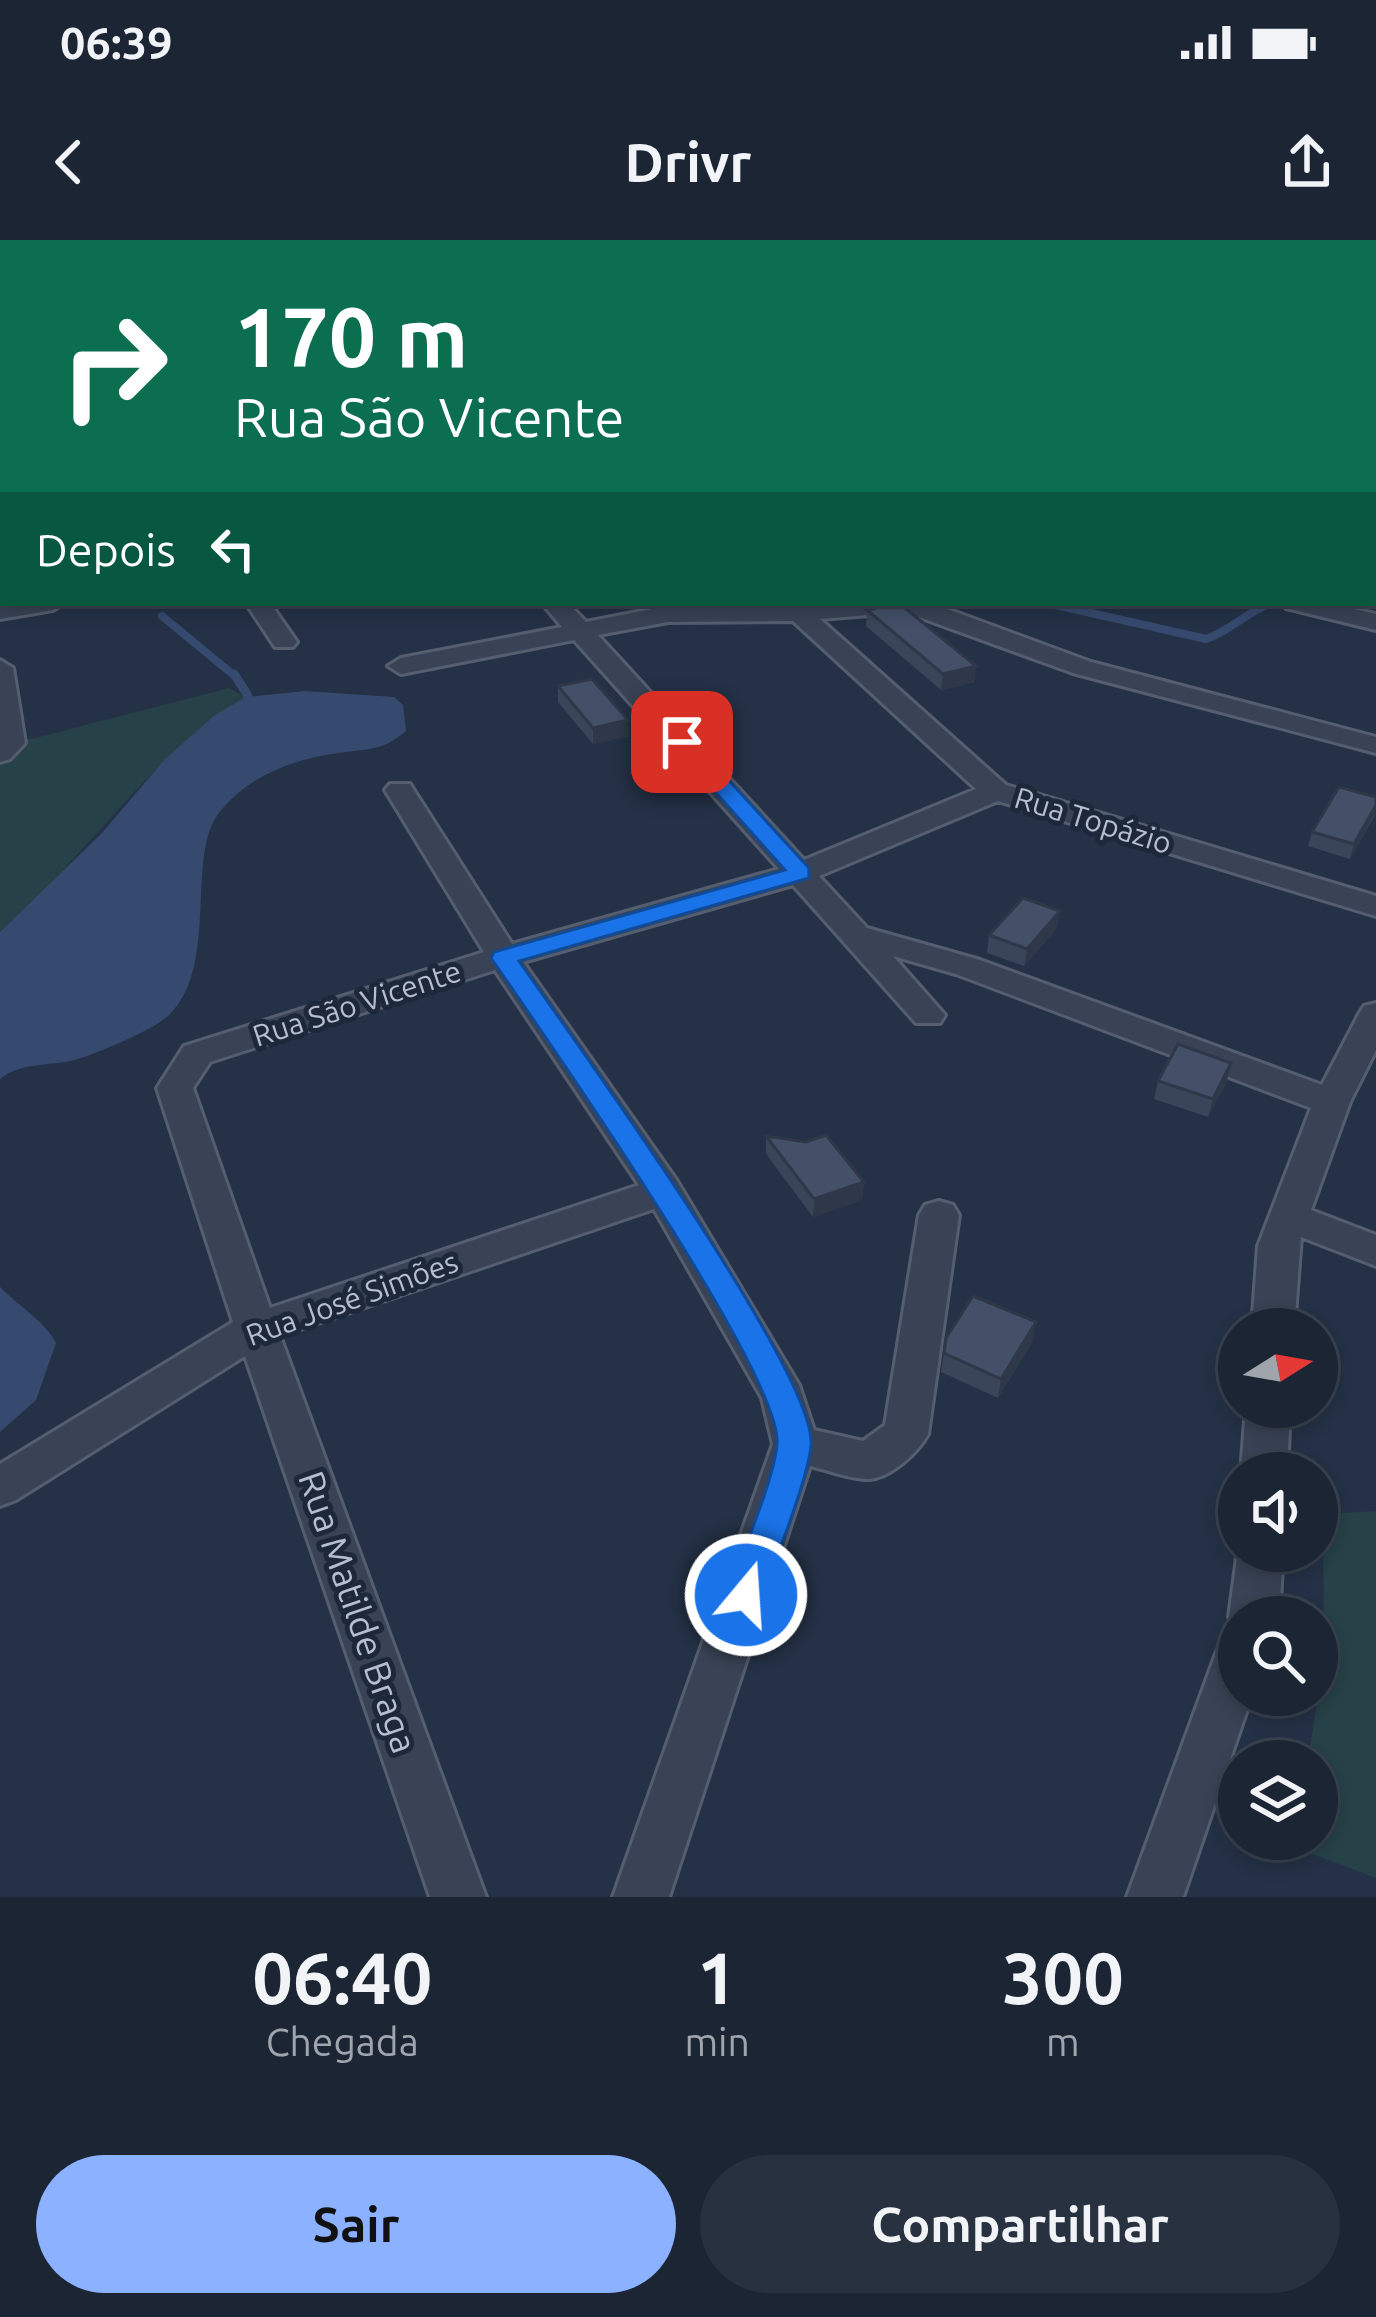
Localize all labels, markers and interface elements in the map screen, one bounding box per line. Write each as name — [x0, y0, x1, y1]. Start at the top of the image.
text: 06:39 — [60, 17, 173, 68]
icon: back — [36, 129, 102, 195]
icon: share — [1274, 129, 1340, 195]
text: Drivr — [625, 132, 751, 192]
icon: right — [36, 288, 192, 444]
text: 170 m — [234, 289, 468, 383]
text: Rua São Vicente — [234, 387, 624, 447]
icon: left — [200, 516, 266, 582]
text: Depois — [36, 524, 176, 575]
pin — [631, 691, 733, 793]
icon: arrive — [649, 709, 715, 775]
street label: Rua Topázio — [1011, 780, 1176, 860]
street label: Rua São Vicente — [248, 953, 465, 1053]
street label: Rua José Simões — [241, 1244, 462, 1352]
north arrow — [1218, 1308, 1338, 1428]
map controls — [1218, 1308, 1338, 1860]
button: sound — [1218, 1452, 1338, 1572]
street label: Rua Matilde Braga — [291, 1466, 426, 1758]
position arrow — [683, 1532, 809, 1658]
button: search — [1218, 1596, 1338, 1716]
button: layers — [1218, 1740, 1338, 1860]
text: 06:40 — [252, 1937, 432, 2018]
text: 1 — [697, 1937, 737, 2018]
text: 300 — [1002, 1937, 1124, 2018]
text: Chegada — [266, 2020, 419, 2063]
text: min — [684, 2020, 750, 2063]
text: m — [1046, 2020, 1080, 2063]
button: Sair — [36, 2155, 676, 2293]
button: Compartilhar — [700, 2155, 1340, 2293]

